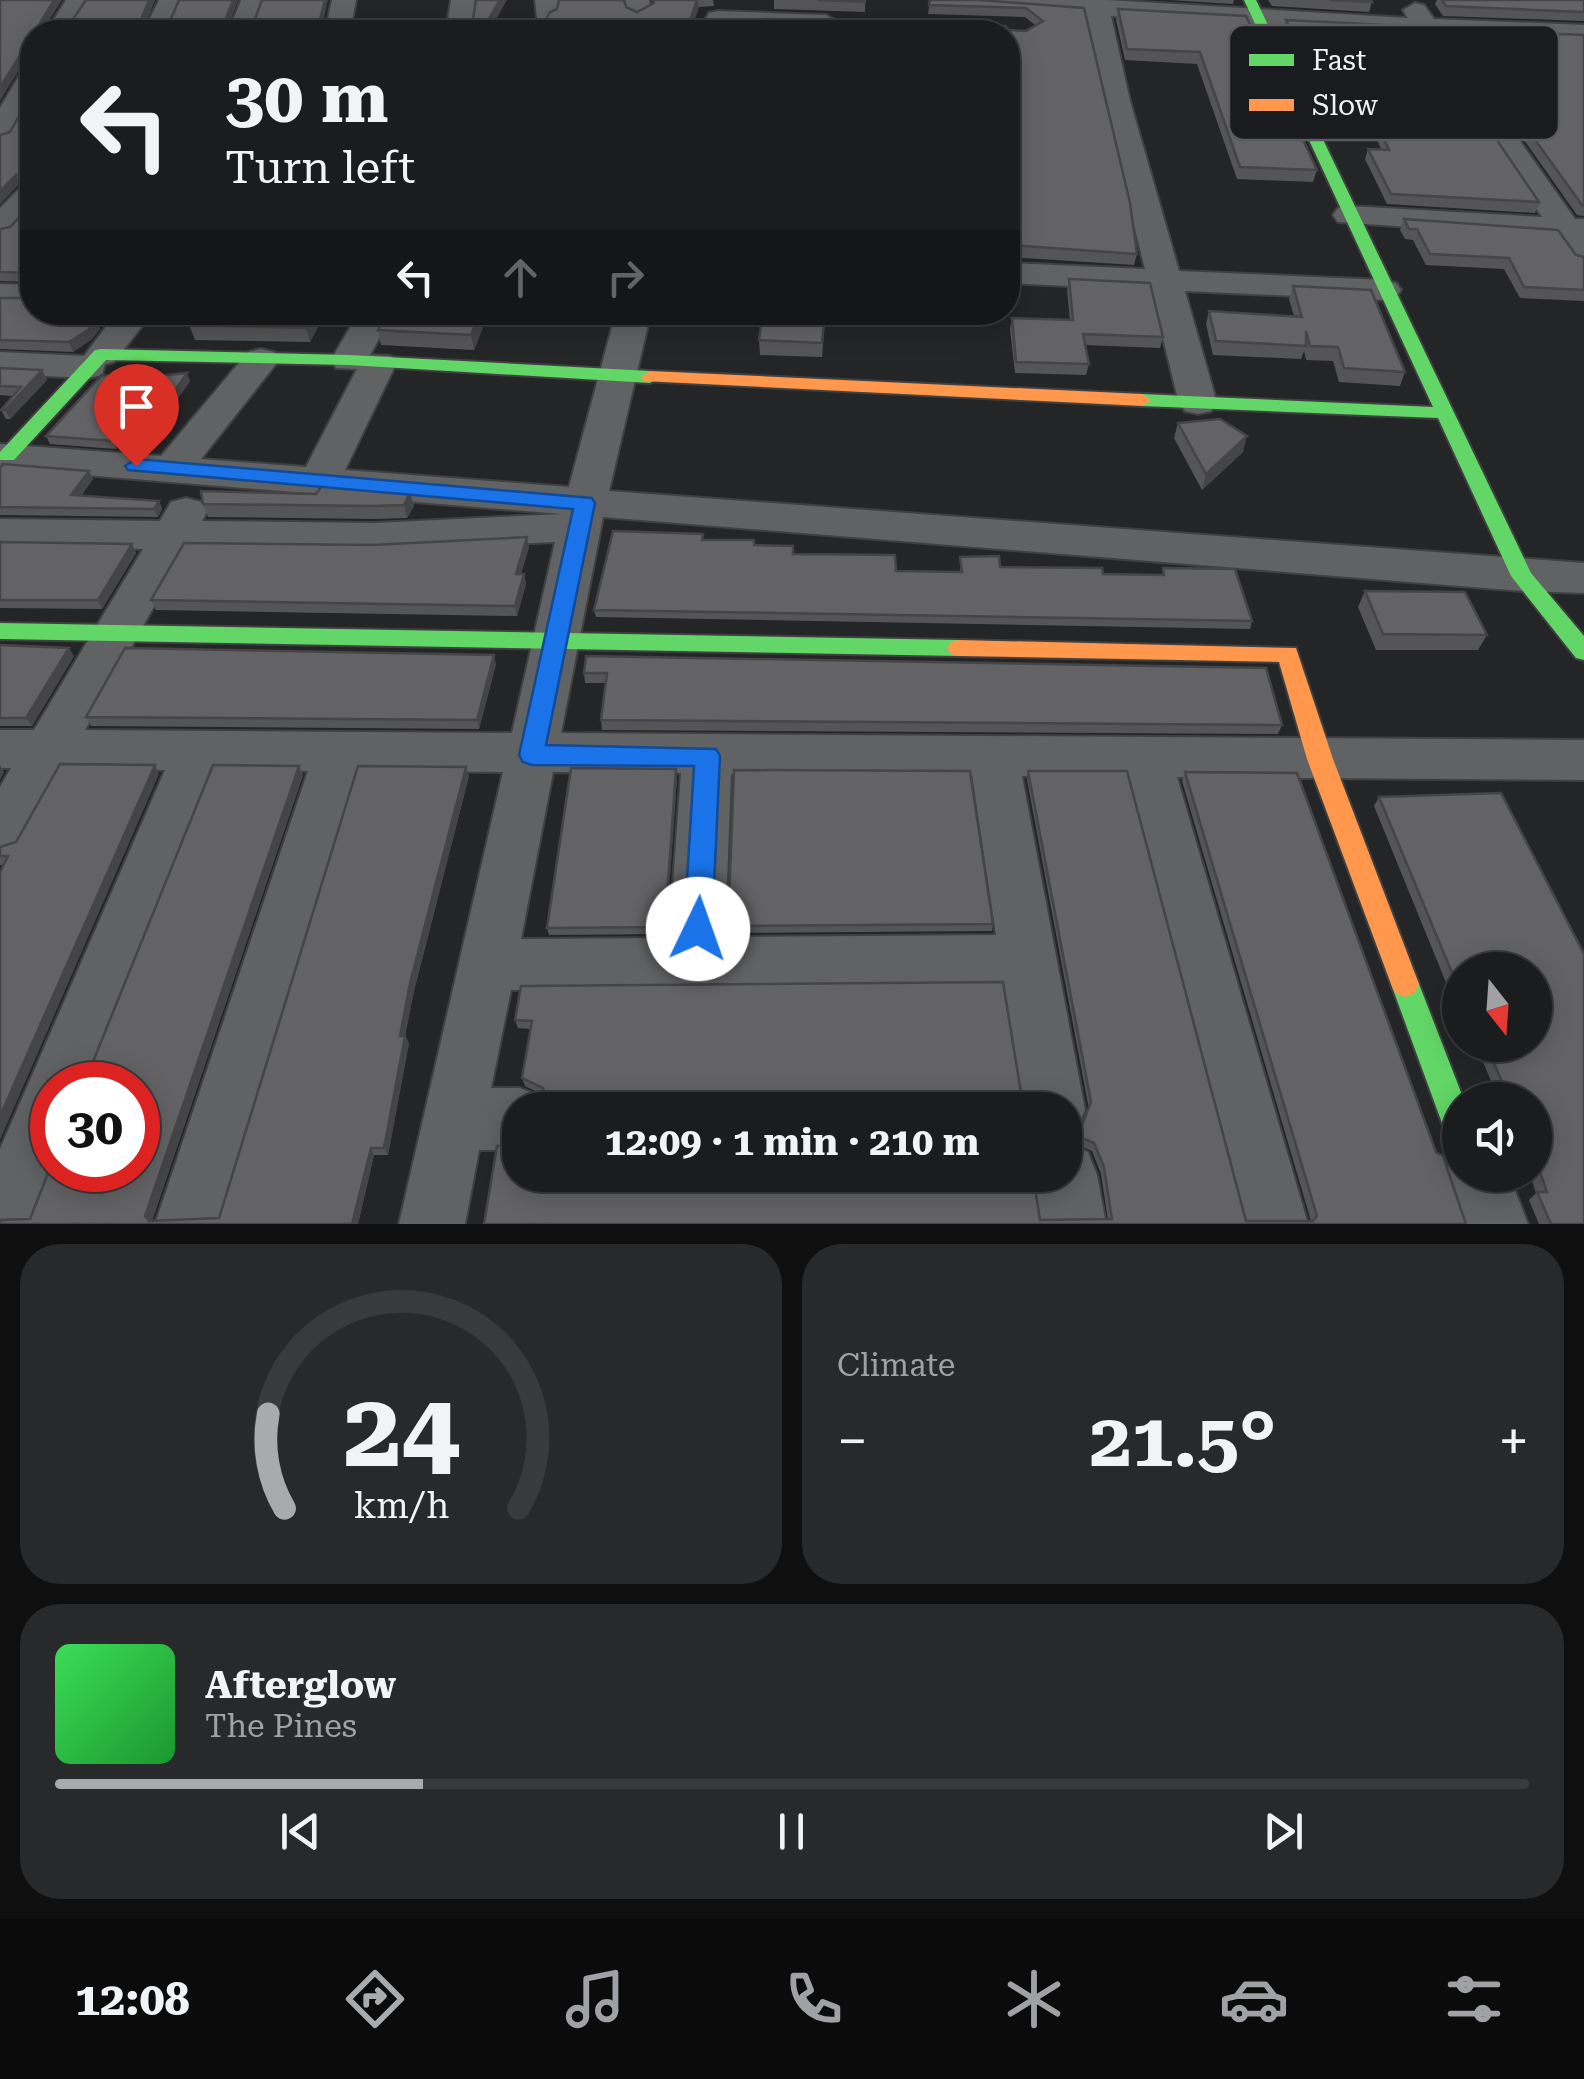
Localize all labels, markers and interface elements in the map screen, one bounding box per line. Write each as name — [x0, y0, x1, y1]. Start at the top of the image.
legend — [1229, 25, 1559, 140]
text: Fast — [1312, 44, 1366, 77]
text: 30 m — [225, 57, 389, 139]
icon: left — [60, 60, 190, 190]
text: Slow — [1312, 89, 1379, 122]
text: Turn left — [225, 141, 415, 194]
icon: left — [388, 250, 443, 305]
icon: ahead — [493, 250, 548, 305]
icon: right — [598, 250, 653, 305]
pin — [94, 364, 179, 467]
icon: arrive — [109, 379, 164, 434]
position arrow — [646, 877, 750, 981]
north arrow — [1442, 952, 1552, 1062]
map controls — [1442, 952, 1552, 1192]
speed limit sign: 30 — [30, 1062, 160, 1192]
button: sound — [1442, 1082, 1552, 1192]
text: 12:09 · 1 min · 210 m — [605, 1120, 979, 1164]
text: Climate — [837, 1346, 955, 1384]
text: 24 — [343, 1370, 459, 1491]
text: 21.5° — [1090, 1396, 1276, 1484]
text: − — [837, 1409, 868, 1473]
text: + — [1498, 1409, 1529, 1473]
text: km/h — [353, 1485, 449, 1527]
text: Afterglow — [205, 1663, 396, 1707]
text: The Pines — [205, 1707, 357, 1745]
icon: previous — [273, 1804, 328, 1859]
icon: pause — [764, 1804, 819, 1859]
icon: next — [1256, 1804, 1311, 1859]
icon: directions — [340, 1964, 410, 2034]
icon: music — [560, 1964, 630, 2034]
icon: phone — [779, 1964, 849, 2034]
icon: climate — [999, 1964, 1069, 2034]
icon: car — [1219, 1964, 1289, 2034]
icon: filters — [1439, 1964, 1509, 2034]
text: 12:08 — [75, 1973, 190, 2026]

